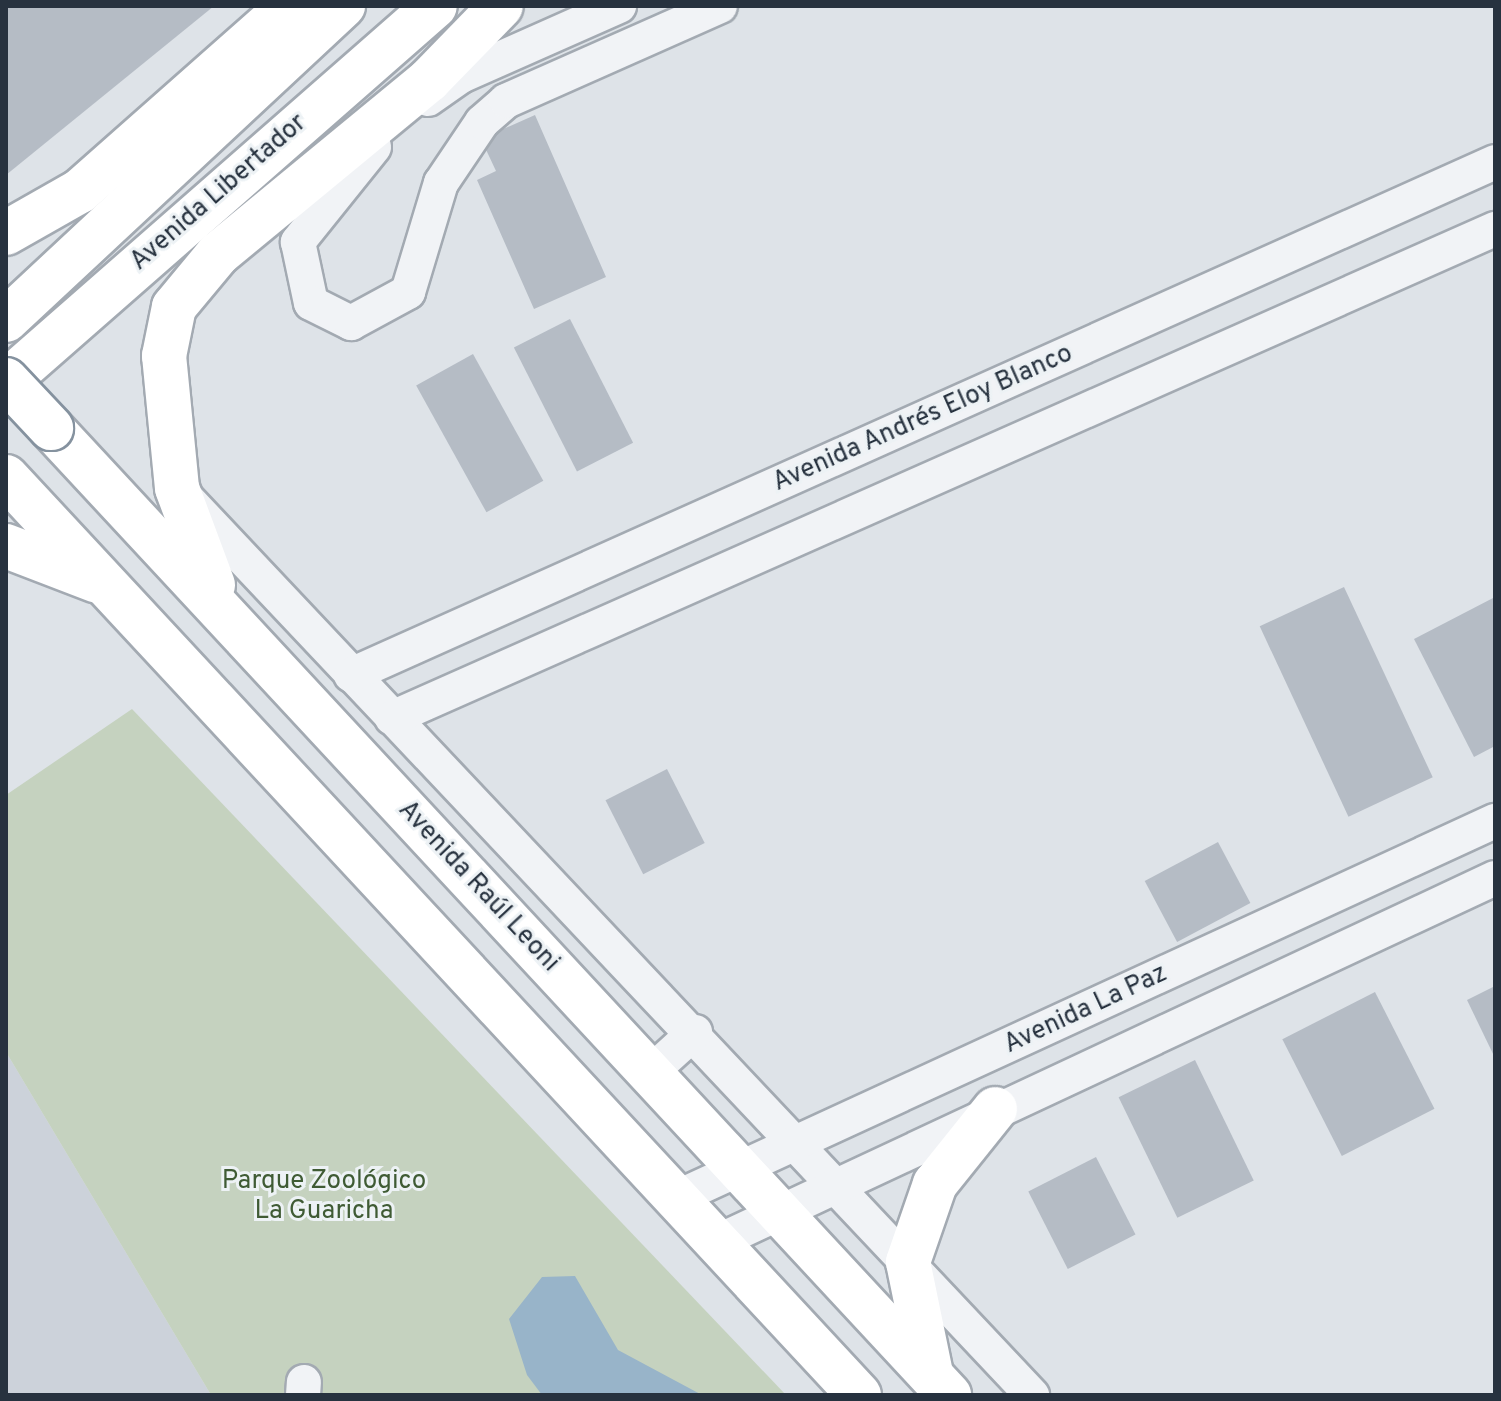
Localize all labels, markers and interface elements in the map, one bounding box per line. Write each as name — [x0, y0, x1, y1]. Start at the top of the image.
street label: Avenida Libertador — [125, 108, 313, 278]
street label: Avenida Andrés Eloy Blanco — [768, 339, 1078, 499]
street label: Avenida Raúl Leoni — [391, 795, 565, 979]
street label: Avenida La Paz — [999, 959, 1173, 1061]
park label: Parque Zoológico La Guaricha — [222, 1166, 426, 1228]

